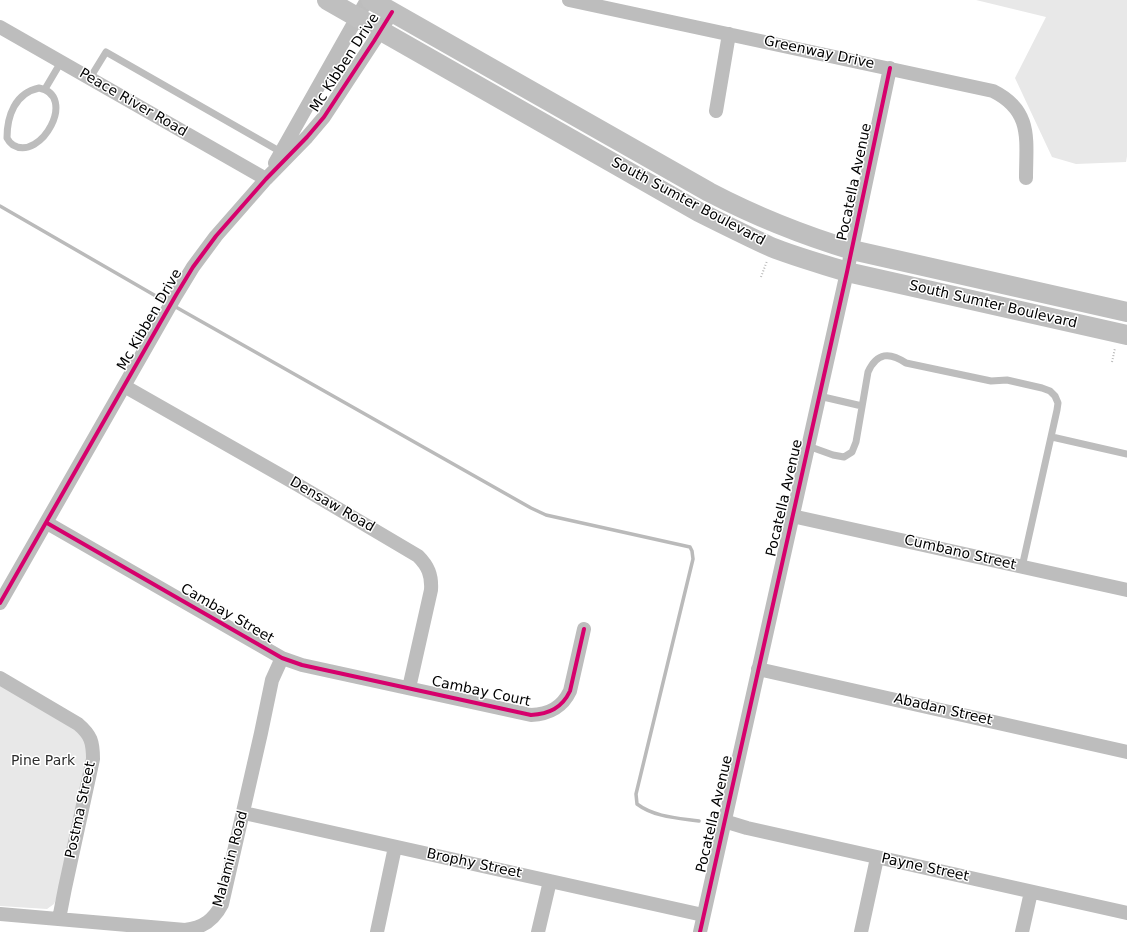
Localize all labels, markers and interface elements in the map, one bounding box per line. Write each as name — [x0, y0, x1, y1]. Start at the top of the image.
street label: Mc Kibben Drive — [307, 10, 383, 116]
street label: Greenway Drive — [762, 33, 876, 73]
street label: Peace River Road — [76, 65, 190, 141]
street label: Pocatella Avenue — [834, 122, 876, 242]
street label: South Sumter Boulevard — [608, 154, 768, 250]
street label: Mc Kibben Drive — [114, 266, 186, 374]
street label: South Sumter Boulevard — [907, 278, 1079, 332]
street label: Pocatella Avenue — [763, 438, 807, 558]
street label: Densaw Road — [287, 474, 377, 536]
street label: Cumbano Street — [902, 532, 1018, 574]
street label: Cambay Street — [177, 581, 277, 647]
street label: Cambay Court — [430, 673, 532, 711]
street label: Abadan Street — [892, 691, 994, 729]
park label: Pine Park — [11, 753, 75, 769]
street label: Pocatella Avenue — [693, 754, 737, 874]
street label: Postma Street — [63, 760, 99, 860]
street label: Malamin Road — [210, 809, 252, 909]
street label: Brophy Street — [425, 846, 523, 882]
street label: Payne Street — [880, 851, 970, 885]

